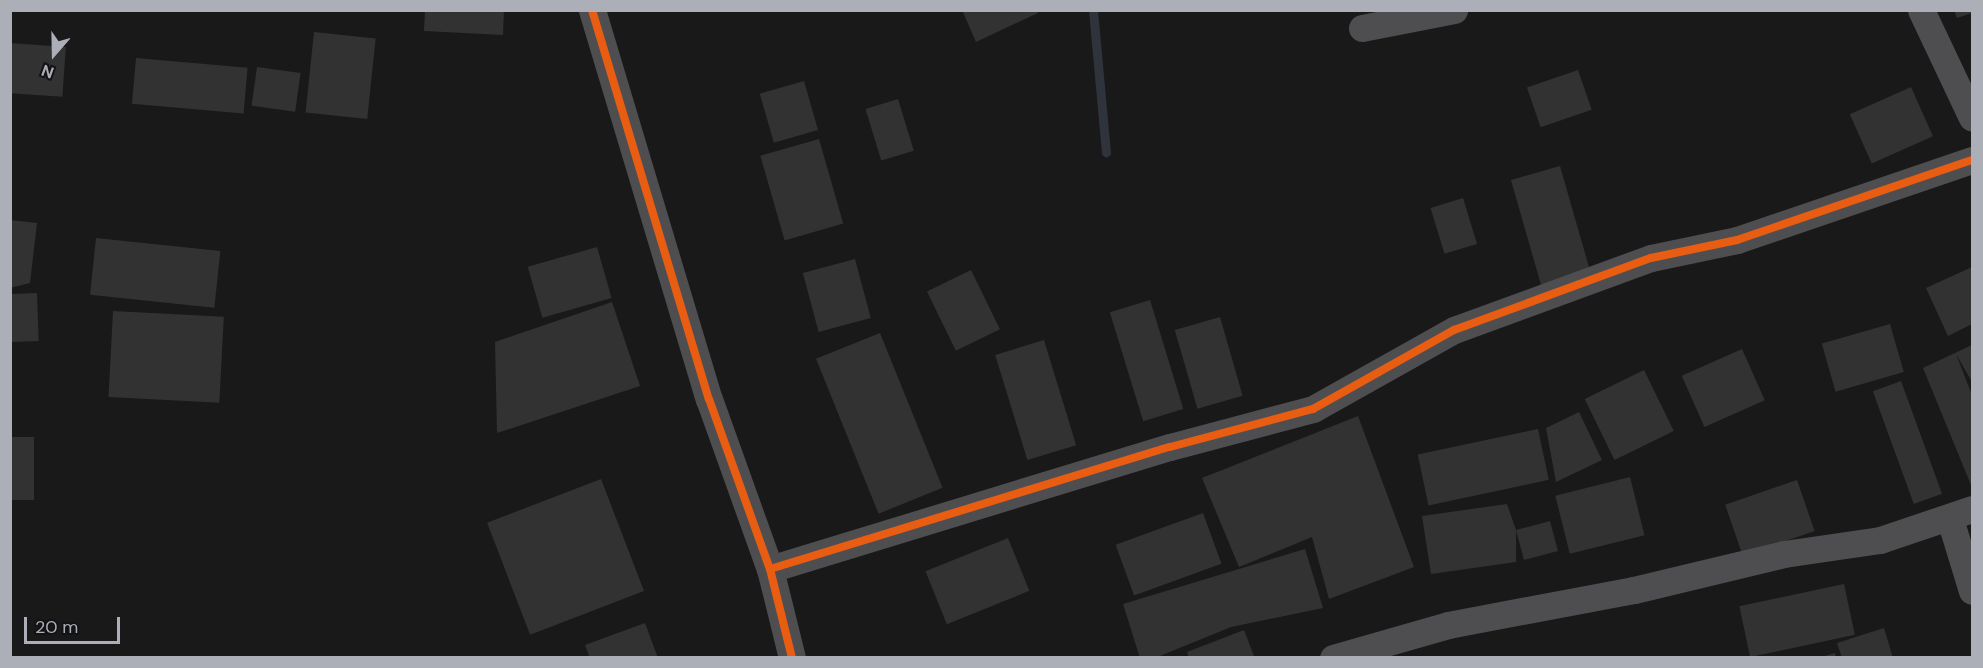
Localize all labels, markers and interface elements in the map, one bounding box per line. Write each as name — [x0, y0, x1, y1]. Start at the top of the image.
north arrow — [24, 24, 84, 84]
text: N — [39, 60, 57, 83]
scale bar — [27, 605, 123, 643]
text: 20 m — [35, 615, 78, 639]

